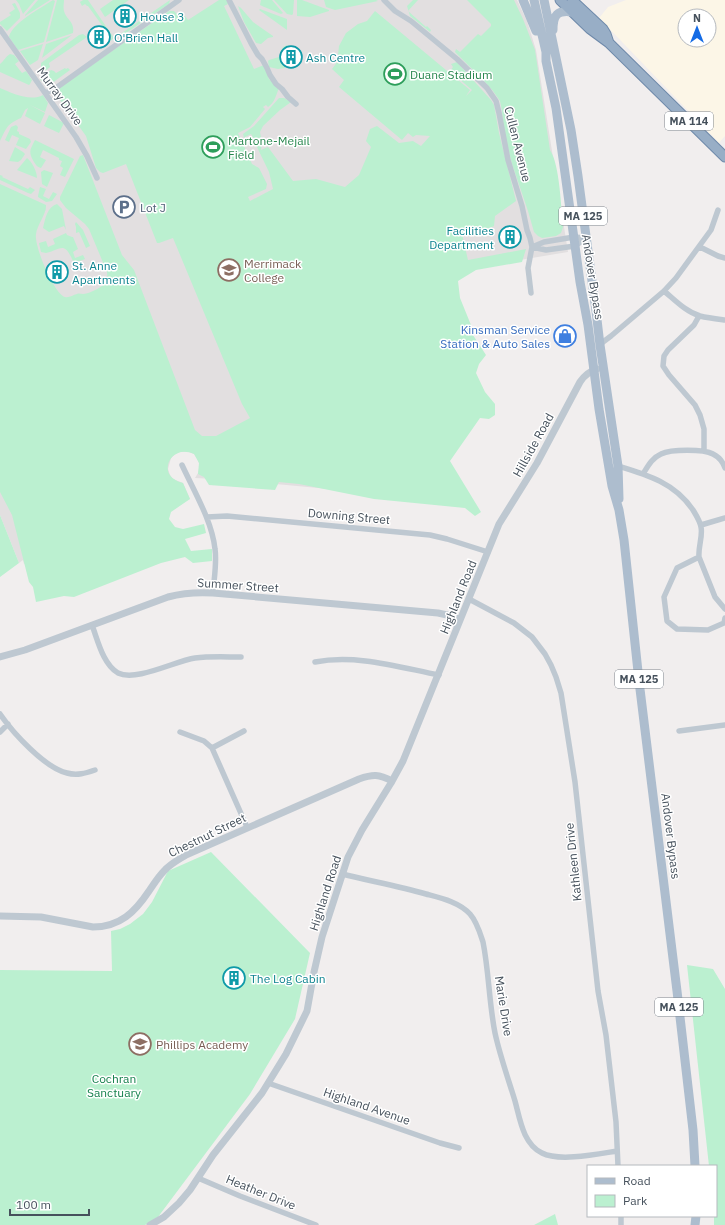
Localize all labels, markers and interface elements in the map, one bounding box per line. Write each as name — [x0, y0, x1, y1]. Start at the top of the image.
building icon: House 3 — [112, 3, 138, 29]
north arrow — [677, 8, 717, 48]
place label: House 3 — [140, 9, 184, 24]
text: N — [693, 11, 701, 25]
building icon: O'Brien Hall — [86, 24, 112, 50]
place label: O'Brien Hall — [114, 30, 178, 45]
building icon: Ash Centre — [278, 44, 304, 70]
place label: Ash Centre — [306, 50, 366, 65]
sports icon: Duane Stadium — [382, 61, 408, 87]
street label: Murray Drive — [34, 64, 86, 128]
place label: Duane Stadium — [410, 67, 492, 82]
street label: Cullen Avenue — [501, 105, 535, 184]
road number: MA 114 — [665, 112, 713, 130]
place label: Martone-Mejail Field — [228, 133, 310, 162]
sports icon: Martone-Mejail Field — [200, 134, 226, 160]
parking icon: Lot J — [111, 194, 137, 220]
place label: Lot J — [140, 200, 166, 215]
road number: MA 125 — [559, 207, 607, 225]
place label: Facilities Department — [429, 223, 494, 252]
building icon: Facilities Department — [497, 224, 523, 250]
street label: Andover Bypass — [579, 233, 607, 321]
place label: Merrimack College — [244, 256, 302, 285]
school or university icon: Merrimack College — [216, 257, 242, 283]
place label: St. Anne Apartments — [72, 258, 136, 287]
building icon: St. Anne Apartments — [44, 259, 70, 285]
place label: Kinsman Service Station & Auto Sales — [440, 322, 550, 351]
shop icon: Kinsman Service Station & Auto Sales — [552, 323, 578, 349]
street label: Hillside Road — [509, 410, 557, 480]
street label: Downing Street — [307, 505, 391, 527]
street label: Highland Road — [436, 558, 480, 636]
street label: Summer Street — [197, 575, 279, 595]
road number: MA 125 — [615, 670, 663, 688]
street label: Andover Bypass — [658, 792, 684, 880]
street label: Chestnut Street — [166, 810, 248, 860]
street label: Kathleen Drive — [561, 822, 585, 902]
street label: Highland Road — [306, 853, 344, 933]
building icon: The Log Cabin — [221, 965, 247, 991]
place label: The Log Cabin — [250, 971, 326, 986]
street label: Marie Drive — [492, 975, 516, 1038]
road number: MA 125 — [655, 998, 703, 1016]
school or university icon: Phillips Academy — [127, 1031, 153, 1057]
place label: Phillips Academy — [156, 1037, 248, 1052]
park label: Cochran Sanctuary — [87, 1071, 141, 1100]
street label: Highland Avenue — [322, 1084, 413, 1128]
legend — [587, 1165, 717, 1217]
street label: Heather Drive — [224, 1171, 299, 1213]
text: Road — [623, 1173, 651, 1188]
scale bar — [10, 1191, 89, 1217]
text: Park — [623, 1193, 648, 1208]
text: 100 m — [16, 1197, 51, 1212]

